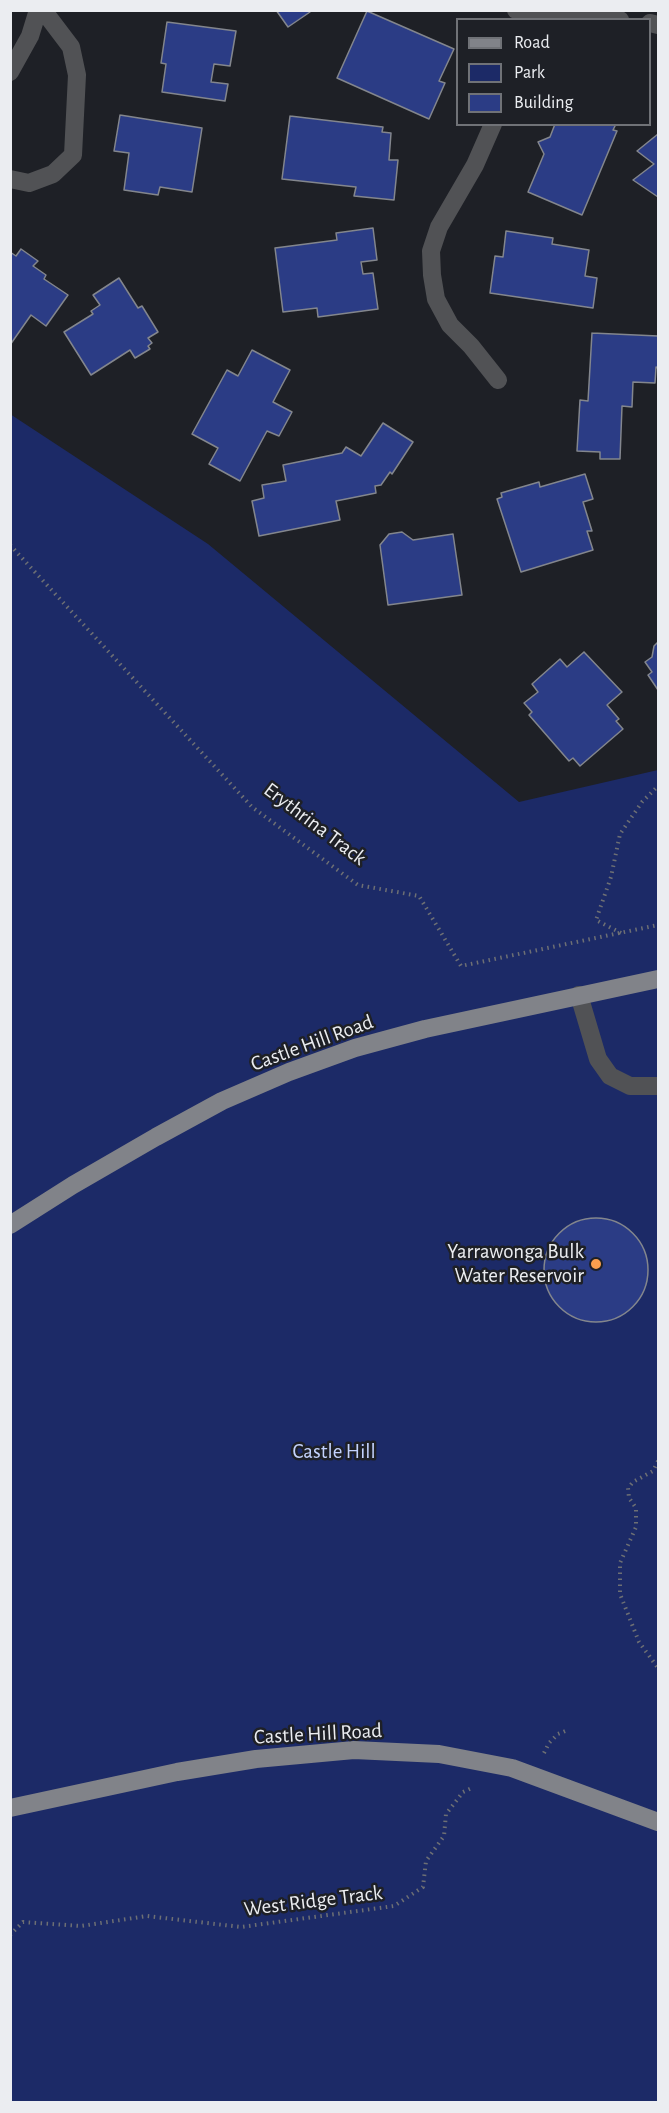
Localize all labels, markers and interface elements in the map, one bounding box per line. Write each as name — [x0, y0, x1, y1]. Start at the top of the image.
legend — [456, 18, 651, 126]
text: Road — [514, 34, 550, 52]
text: Park — [514, 64, 545, 82]
text: Building — [514, 94, 573, 112]
street label: Erythrina Track — [259, 777, 371, 871]
street label: Castle Hill Road — [247, 1009, 377, 1077]
place label: Yarrawonga Bulk Water Reservoir — [447, 1239, 584, 1289]
marker: Yarrawonga Bulk Water Reservoir — [589, 1257, 603, 1271]
park label: Castle Hill — [292, 1439, 376, 1465]
street label: Castle Hill Road — [253, 1718, 383, 1750]
street label: West Ridge Track — [242, 1880, 384, 1922]

